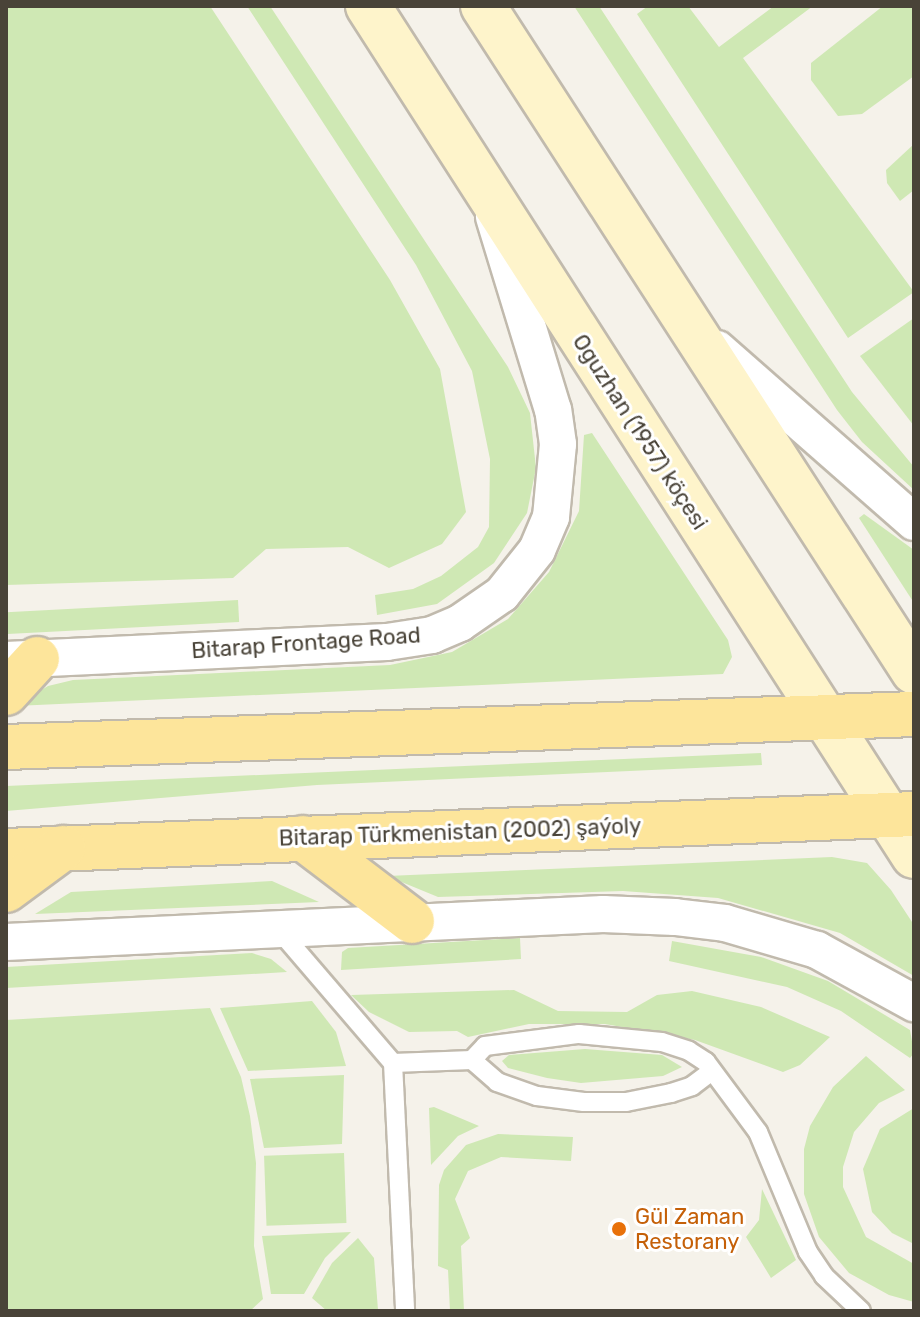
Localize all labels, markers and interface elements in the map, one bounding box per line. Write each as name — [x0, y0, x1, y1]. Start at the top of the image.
street label: Oguzhan (1957) köçesi — [567, 329, 713, 535]
street label: Bitarap Frontage Road — [190, 622, 422, 664]
street label: Bitarap Türkmenistan (2002) şaýoly — [278, 812, 642, 852]
place label: Gül Zaman Restorany — [635, 1203, 744, 1254]
marker: Gül Zaman Restorany — [610, 1220, 628, 1238]

